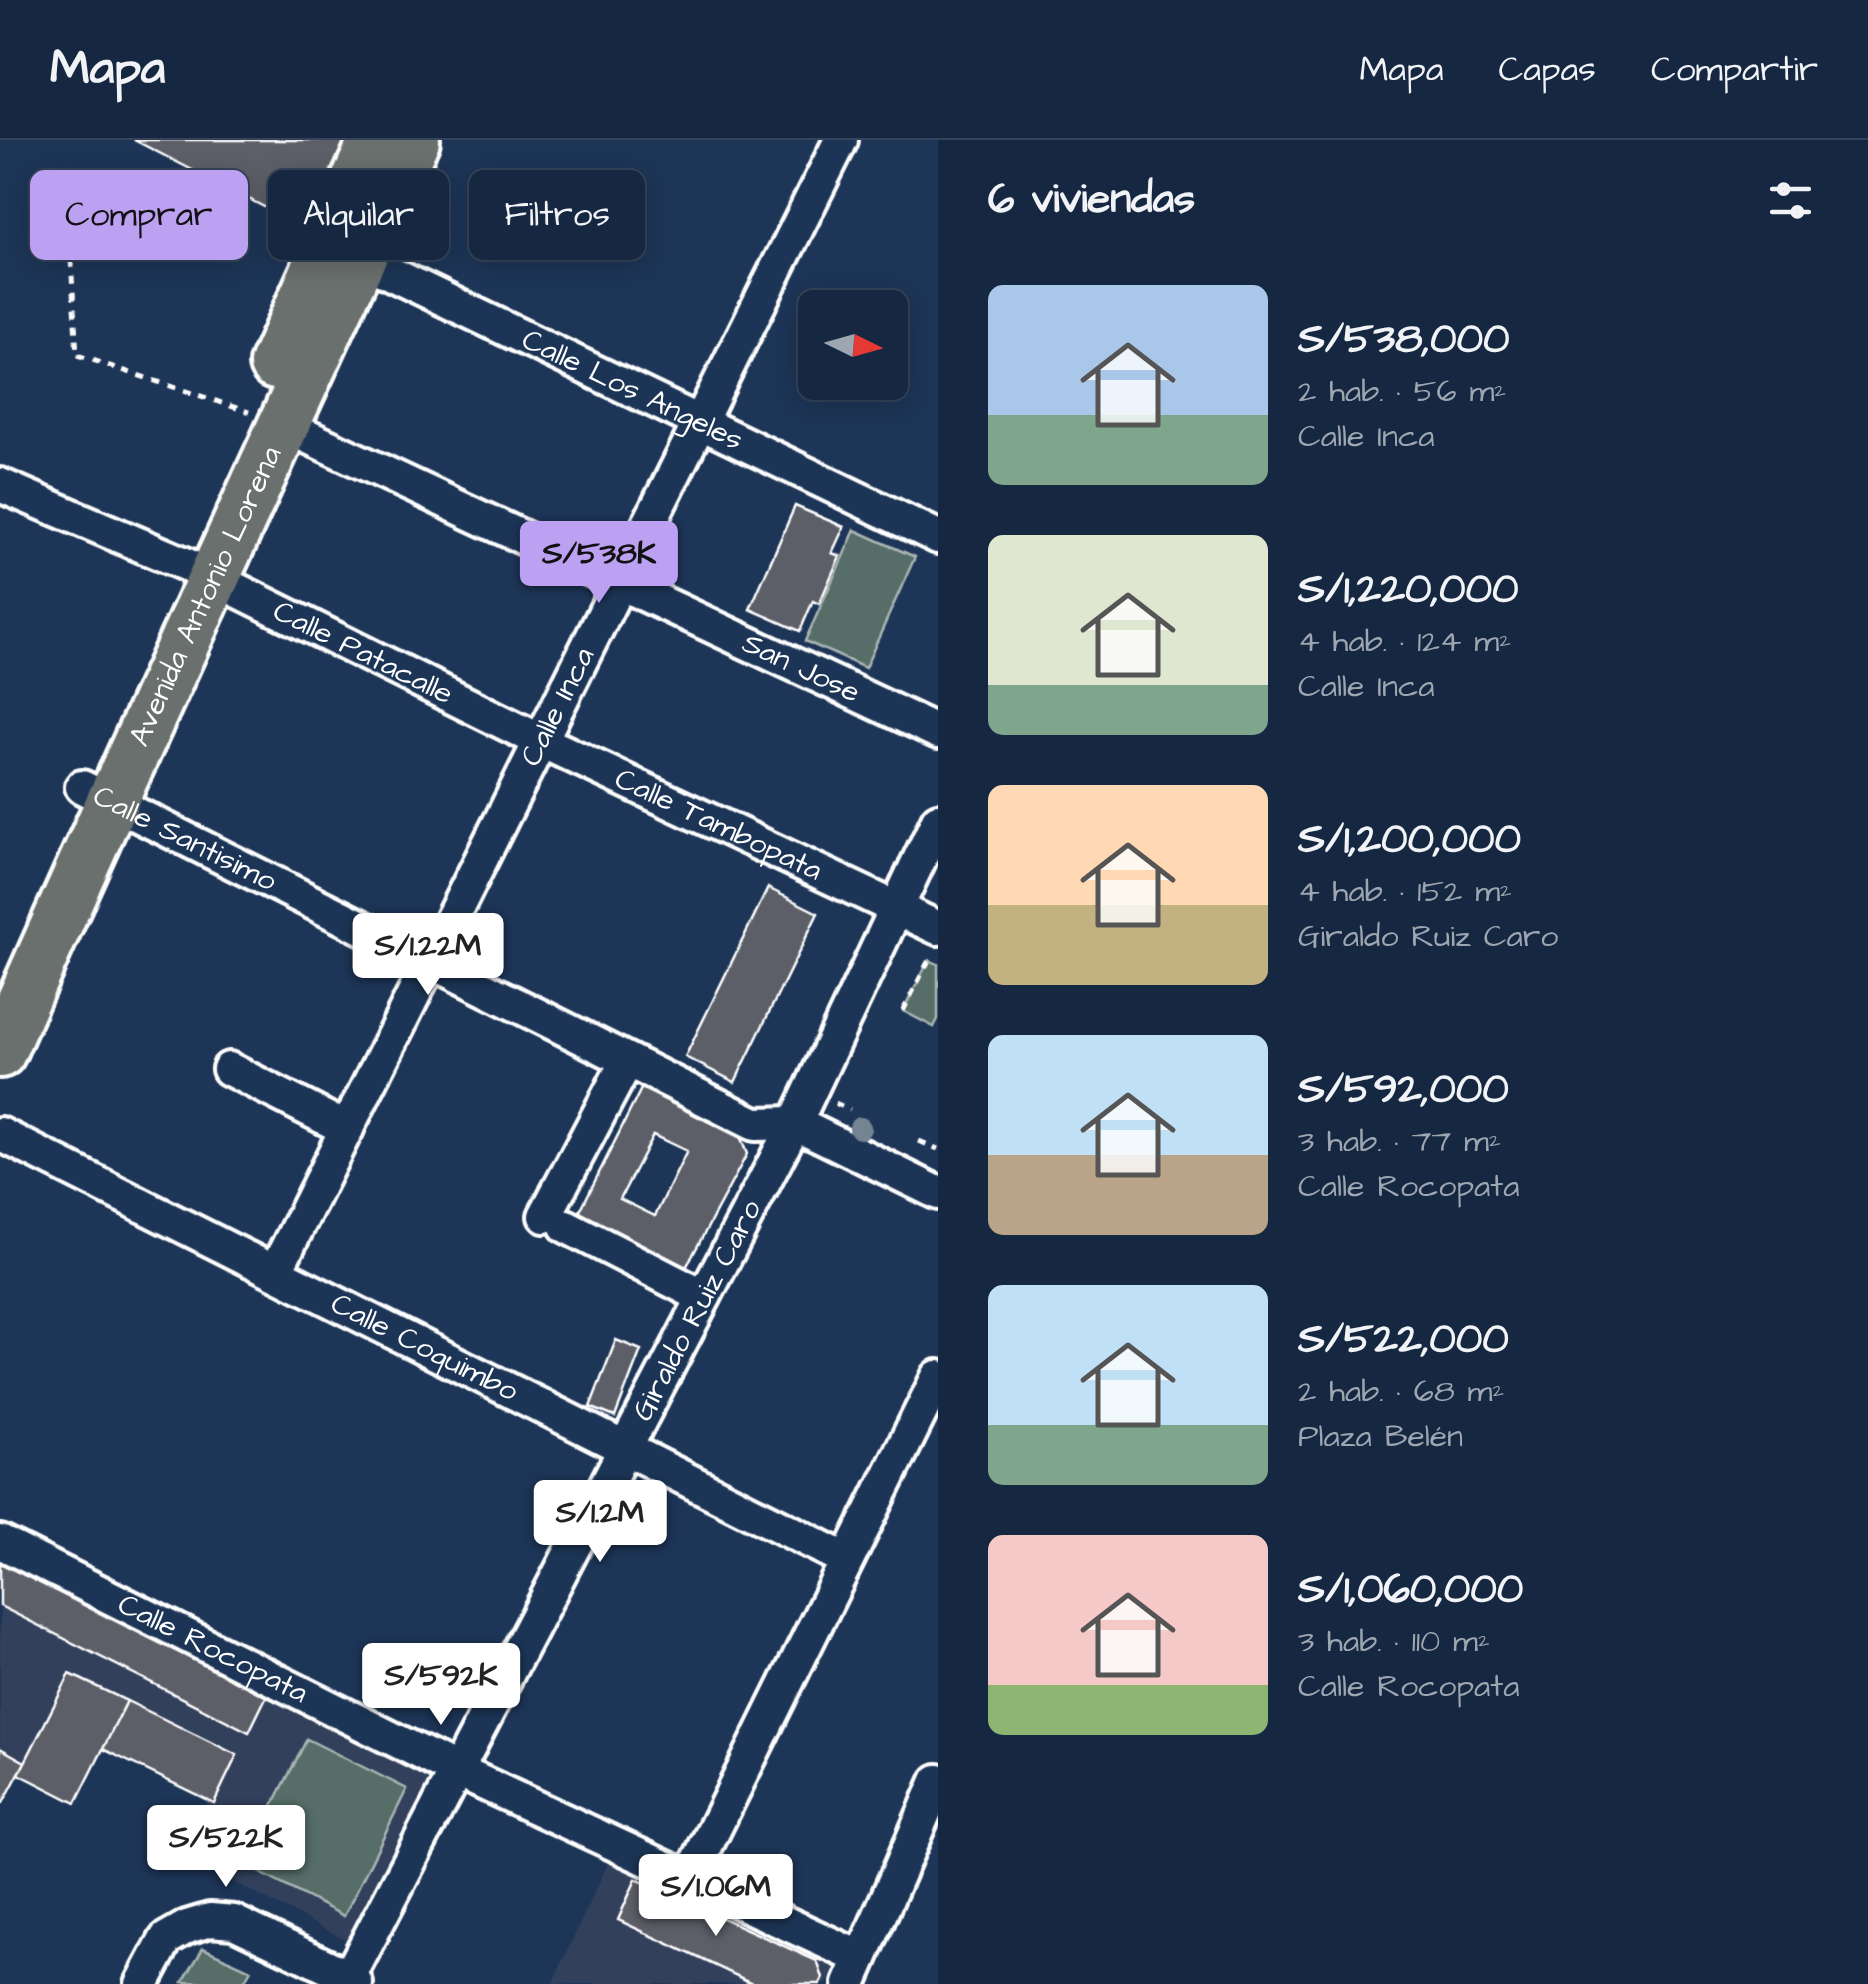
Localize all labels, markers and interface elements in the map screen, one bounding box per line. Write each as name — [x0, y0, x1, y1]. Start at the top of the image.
text: Mapa — [50, 36, 165, 102]
text: Mapa — [1359, 45, 1443, 94]
text: Capas — [1498, 45, 1596, 94]
text: Compartir — [1651, 45, 1818, 94]
chip: Comprar — [30, 170, 248, 260]
chip: Alquilar — [268, 170, 449, 260]
chip: Filtros — [469, 170, 645, 260]
text: 6 viviendas — [988, 171, 1195, 229]
icon: filters — [1763, 173, 1818, 228]
north arrow — [798, 290, 908, 400]
map controls — [798, 290, 908, 400]
text: S/538,000 — [1298, 311, 1509, 369]
street label: Calle Los Angeles — [515, 319, 750, 461]
icon: home — [1068, 325, 1188, 445]
text: 2 hab. · 56 m² — [1298, 369, 1506, 414]
text: Calle Inca — [1298, 414, 1435, 459]
street label: Avenida Antonio Lorena — [119, 439, 292, 753]
pin: S/538K — [518, 521, 680, 606]
text: S/538K — [542, 531, 656, 576]
text: S/1,220,000 — [1298, 561, 1518, 619]
icon: home — [1068, 575, 1188, 695]
street label: Calle Patacalle — [266, 590, 460, 715]
text: 4 hab. · 124 m² — [1298, 619, 1511, 664]
street label: San Jose — [735, 622, 867, 714]
street label: Calle Inca — [510, 640, 605, 773]
text: Calle Inca — [1298, 664, 1435, 709]
street label: Calle Tambopata — [608, 758, 829, 891]
street label: Calle Santisimo — [86, 775, 284, 902]
text: S/1,200,000 — [1298, 811, 1521, 869]
icon: home — [1068, 825, 1188, 945]
text: 4 hab. · 152 m² — [1298, 869, 1512, 914]
pin: S/1.22M — [336, 913, 520, 998]
text: Giraldo Ruiz Caro — [1298, 914, 1558, 959]
text: S/1.22M — [375, 923, 481, 968]
text: S/592,000 — [1298, 1061, 1509, 1119]
icon: home — [1068, 1075, 1188, 1195]
text: 3 hab. · 77 m² — [1298, 1119, 1501, 1164]
text: Calle Rocopata — [1298, 1164, 1520, 1209]
street label: Giraldo Ruiz Caro — [622, 1192, 772, 1428]
street label: Calle Coquimbo — [324, 1283, 525, 1412]
text: S/522,000 — [1298, 1311, 1509, 1369]
icon: home — [1068, 1325, 1188, 1445]
text: 2 hab. · 68 m² — [1298, 1369, 1504, 1414]
text: Plaza Belén — [1298, 1414, 1463, 1459]
pin: S/1.2M — [519, 1480, 681, 1565]
text: S/1.2M — [556, 1490, 644, 1535]
text: S/1,060,000 — [1298, 1561, 1523, 1619]
icon: home — [1068, 1575, 1188, 1695]
street label: Calle Rocopata — [111, 1583, 315, 1714]
text: 3 hab. · 110 m² — [1298, 1619, 1490, 1664]
pin: S/592K — [360, 1643, 522, 1728]
text: S/592K — [384, 1653, 498, 1698]
text: Calle Rocopata — [1298, 1664, 1520, 1709]
pin: S/522K — [145, 1805, 307, 1890]
text: S/522K — [169, 1815, 283, 1860]
pin: S/1.06M — [624, 1854, 808, 1939]
text: S/1.06M — [661, 1864, 771, 1909]

